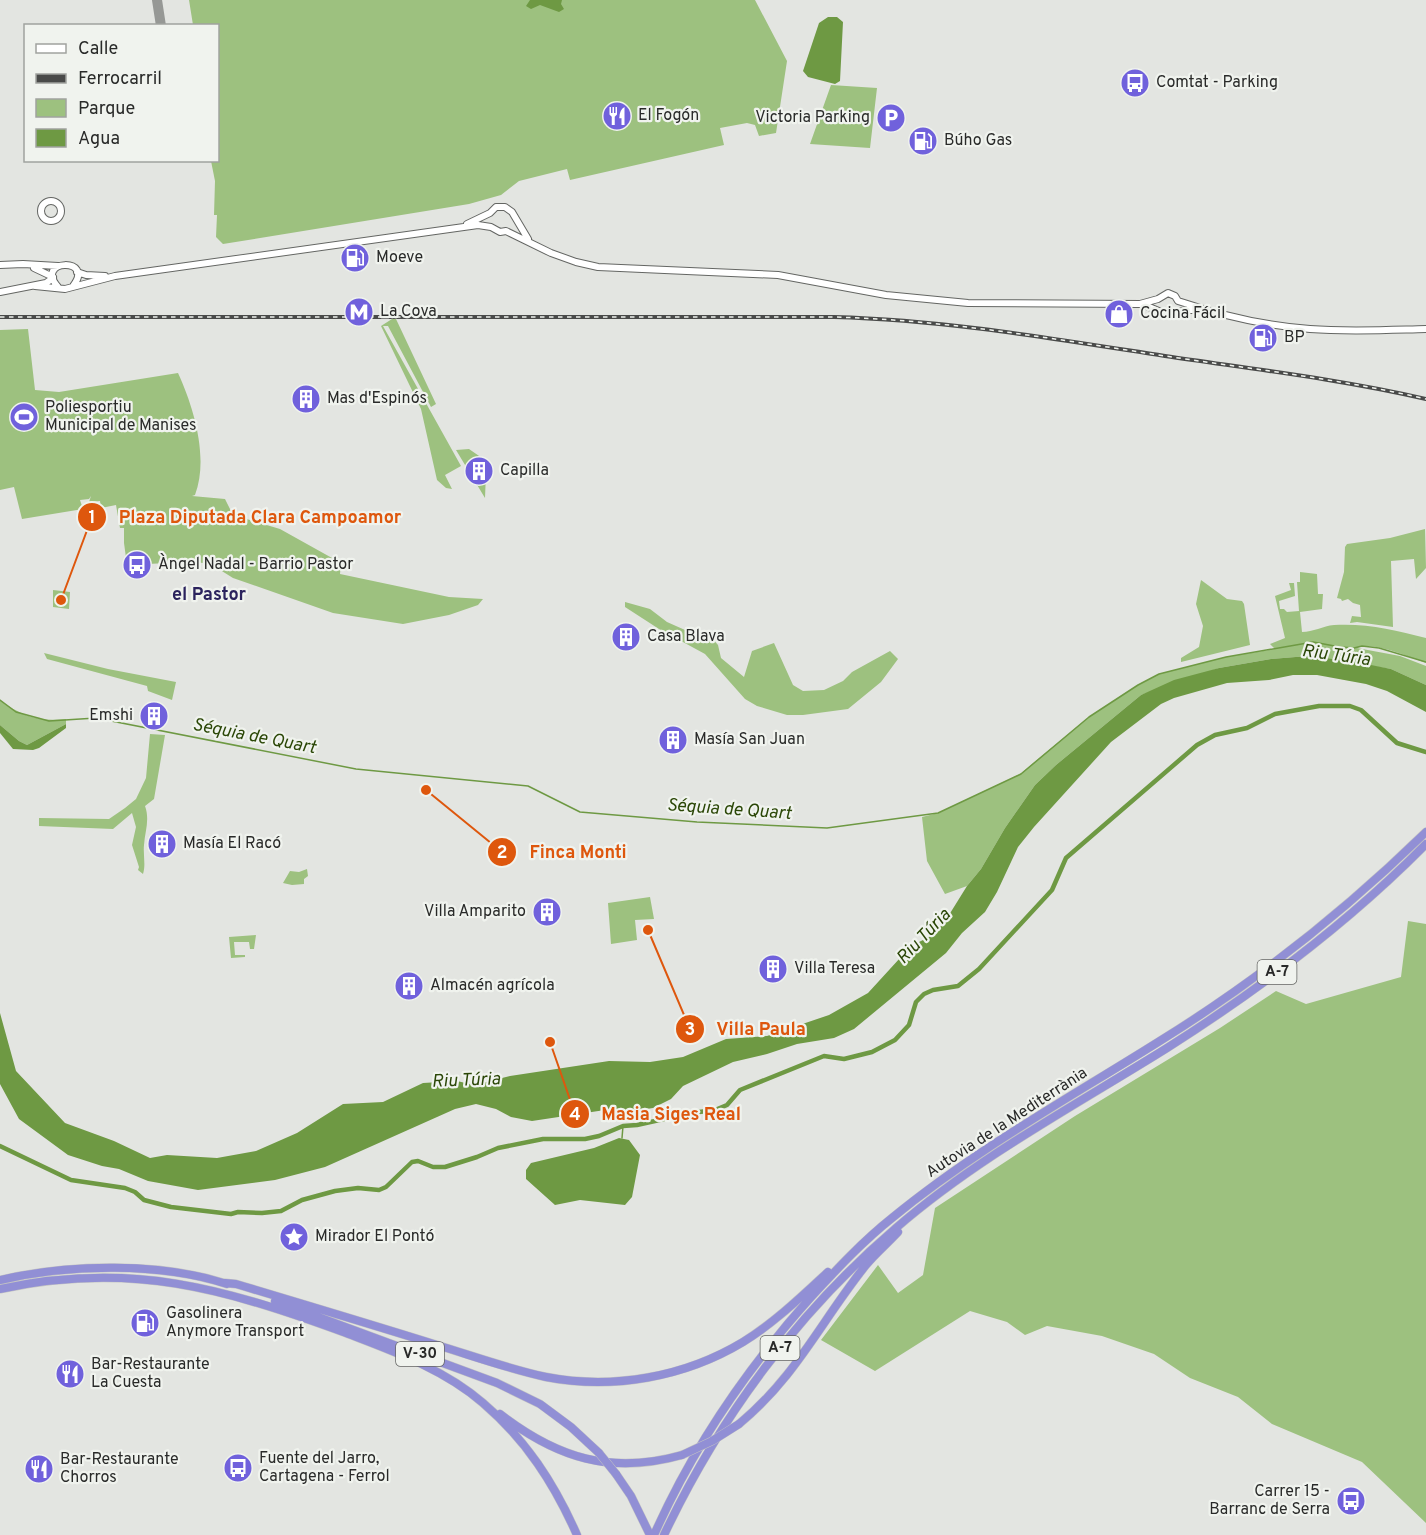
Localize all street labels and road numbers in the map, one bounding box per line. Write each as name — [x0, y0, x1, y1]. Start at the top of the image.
road number: A-7 — [1258, 960, 1296, 984]
street label: Autovia de la Mediterrània — [923, 1063, 1091, 1183]
road number: A-7 — [760, 1336, 800, 1360]
road number: V-30 — [396, 1342, 444, 1366]

